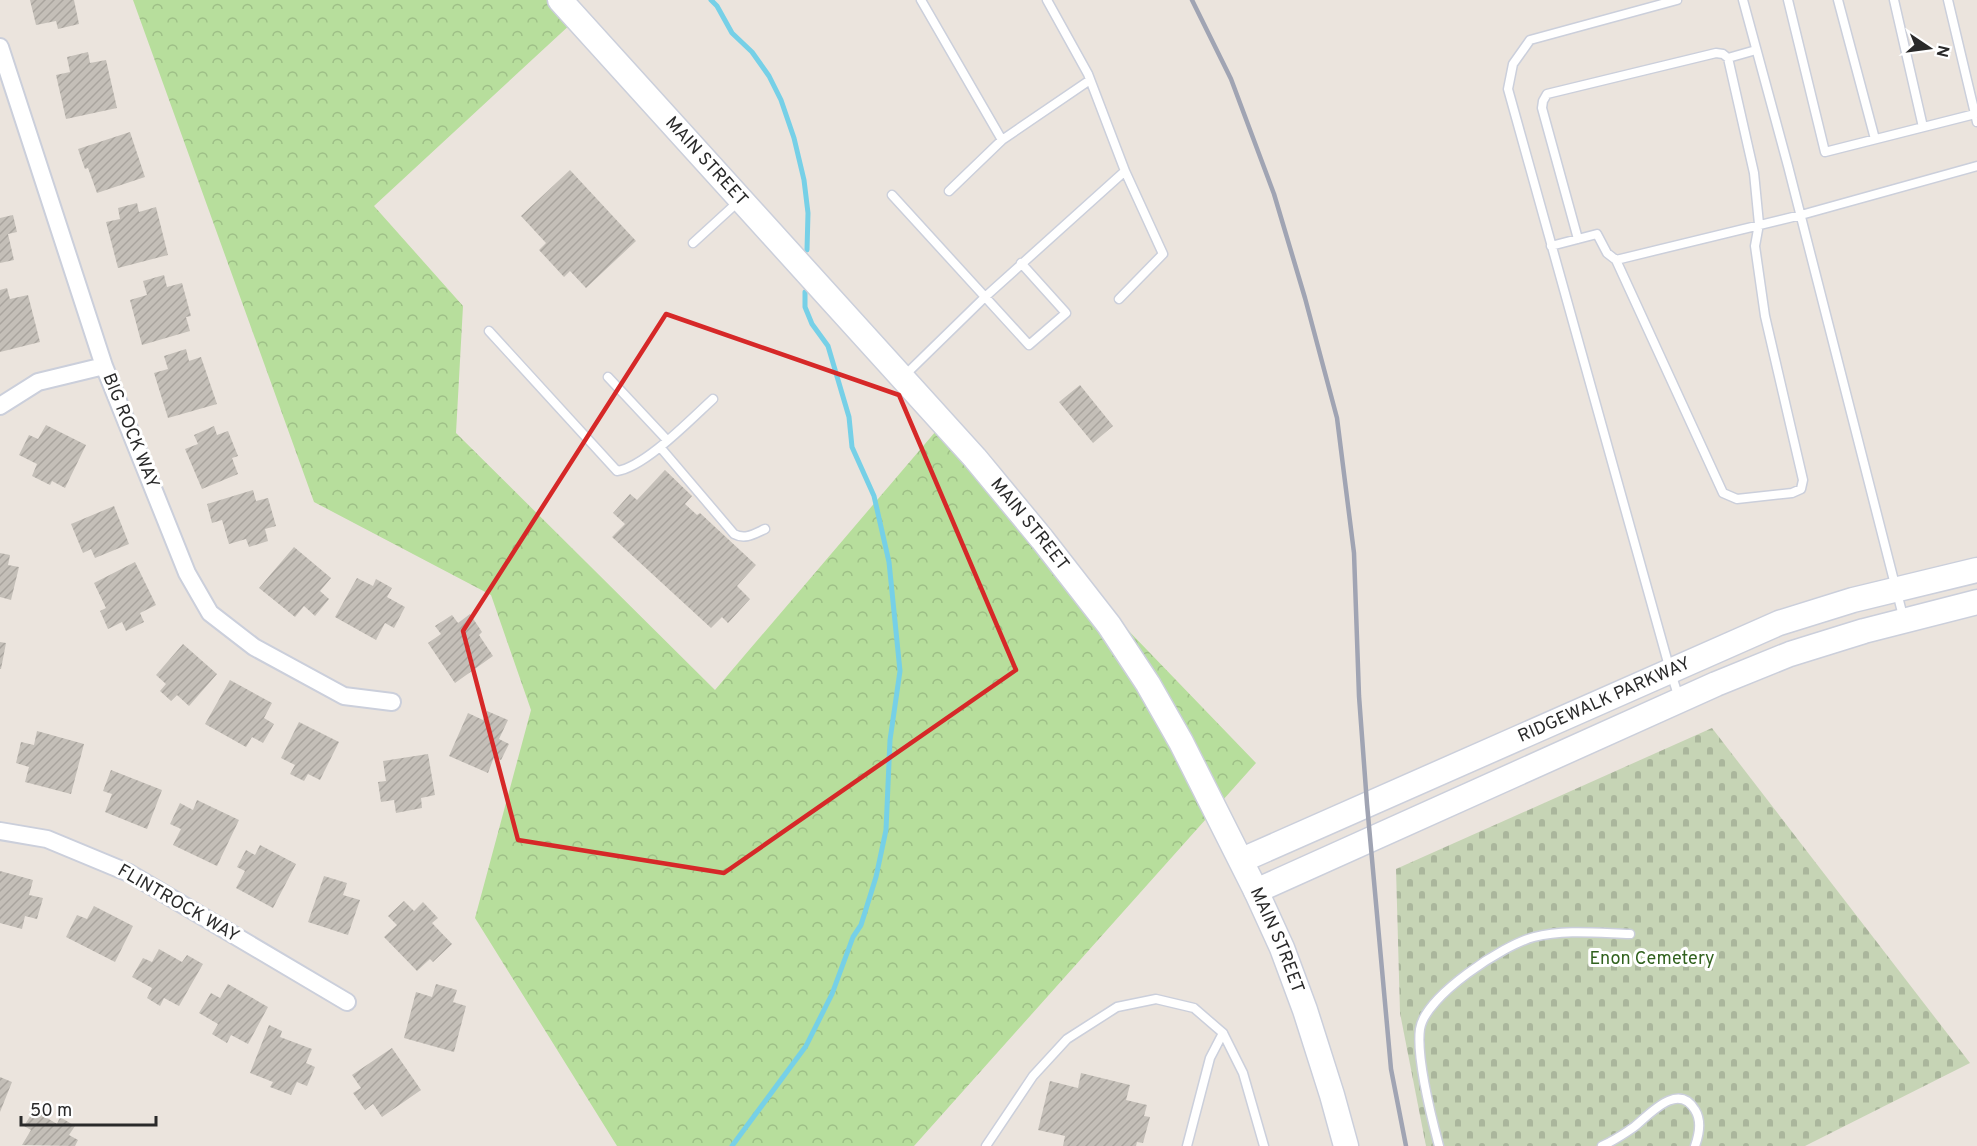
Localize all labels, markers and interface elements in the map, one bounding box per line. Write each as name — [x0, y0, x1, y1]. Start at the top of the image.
north arrow — [1899, 18, 1959, 78]
text: N — [1931, 43, 1953, 59]
street label: MAIN STREET — [660, 112, 753, 211]
street label: BIG ROCK WAY — [96, 370, 164, 492]
street label: MAIN STREET — [985, 473, 1074, 575]
street label: RIDGEWALK PARKWAY — [1514, 652, 1694, 748]
street label: FLINTROCK WAY — [113, 860, 243, 948]
street label: MAIN STREET — [1244, 884, 1309, 996]
park label: Enon Cemetery — [1589, 948, 1715, 971]
scale bar — [21, 1089, 156, 1127]
text: 50 m — [30, 1100, 72, 1123]

